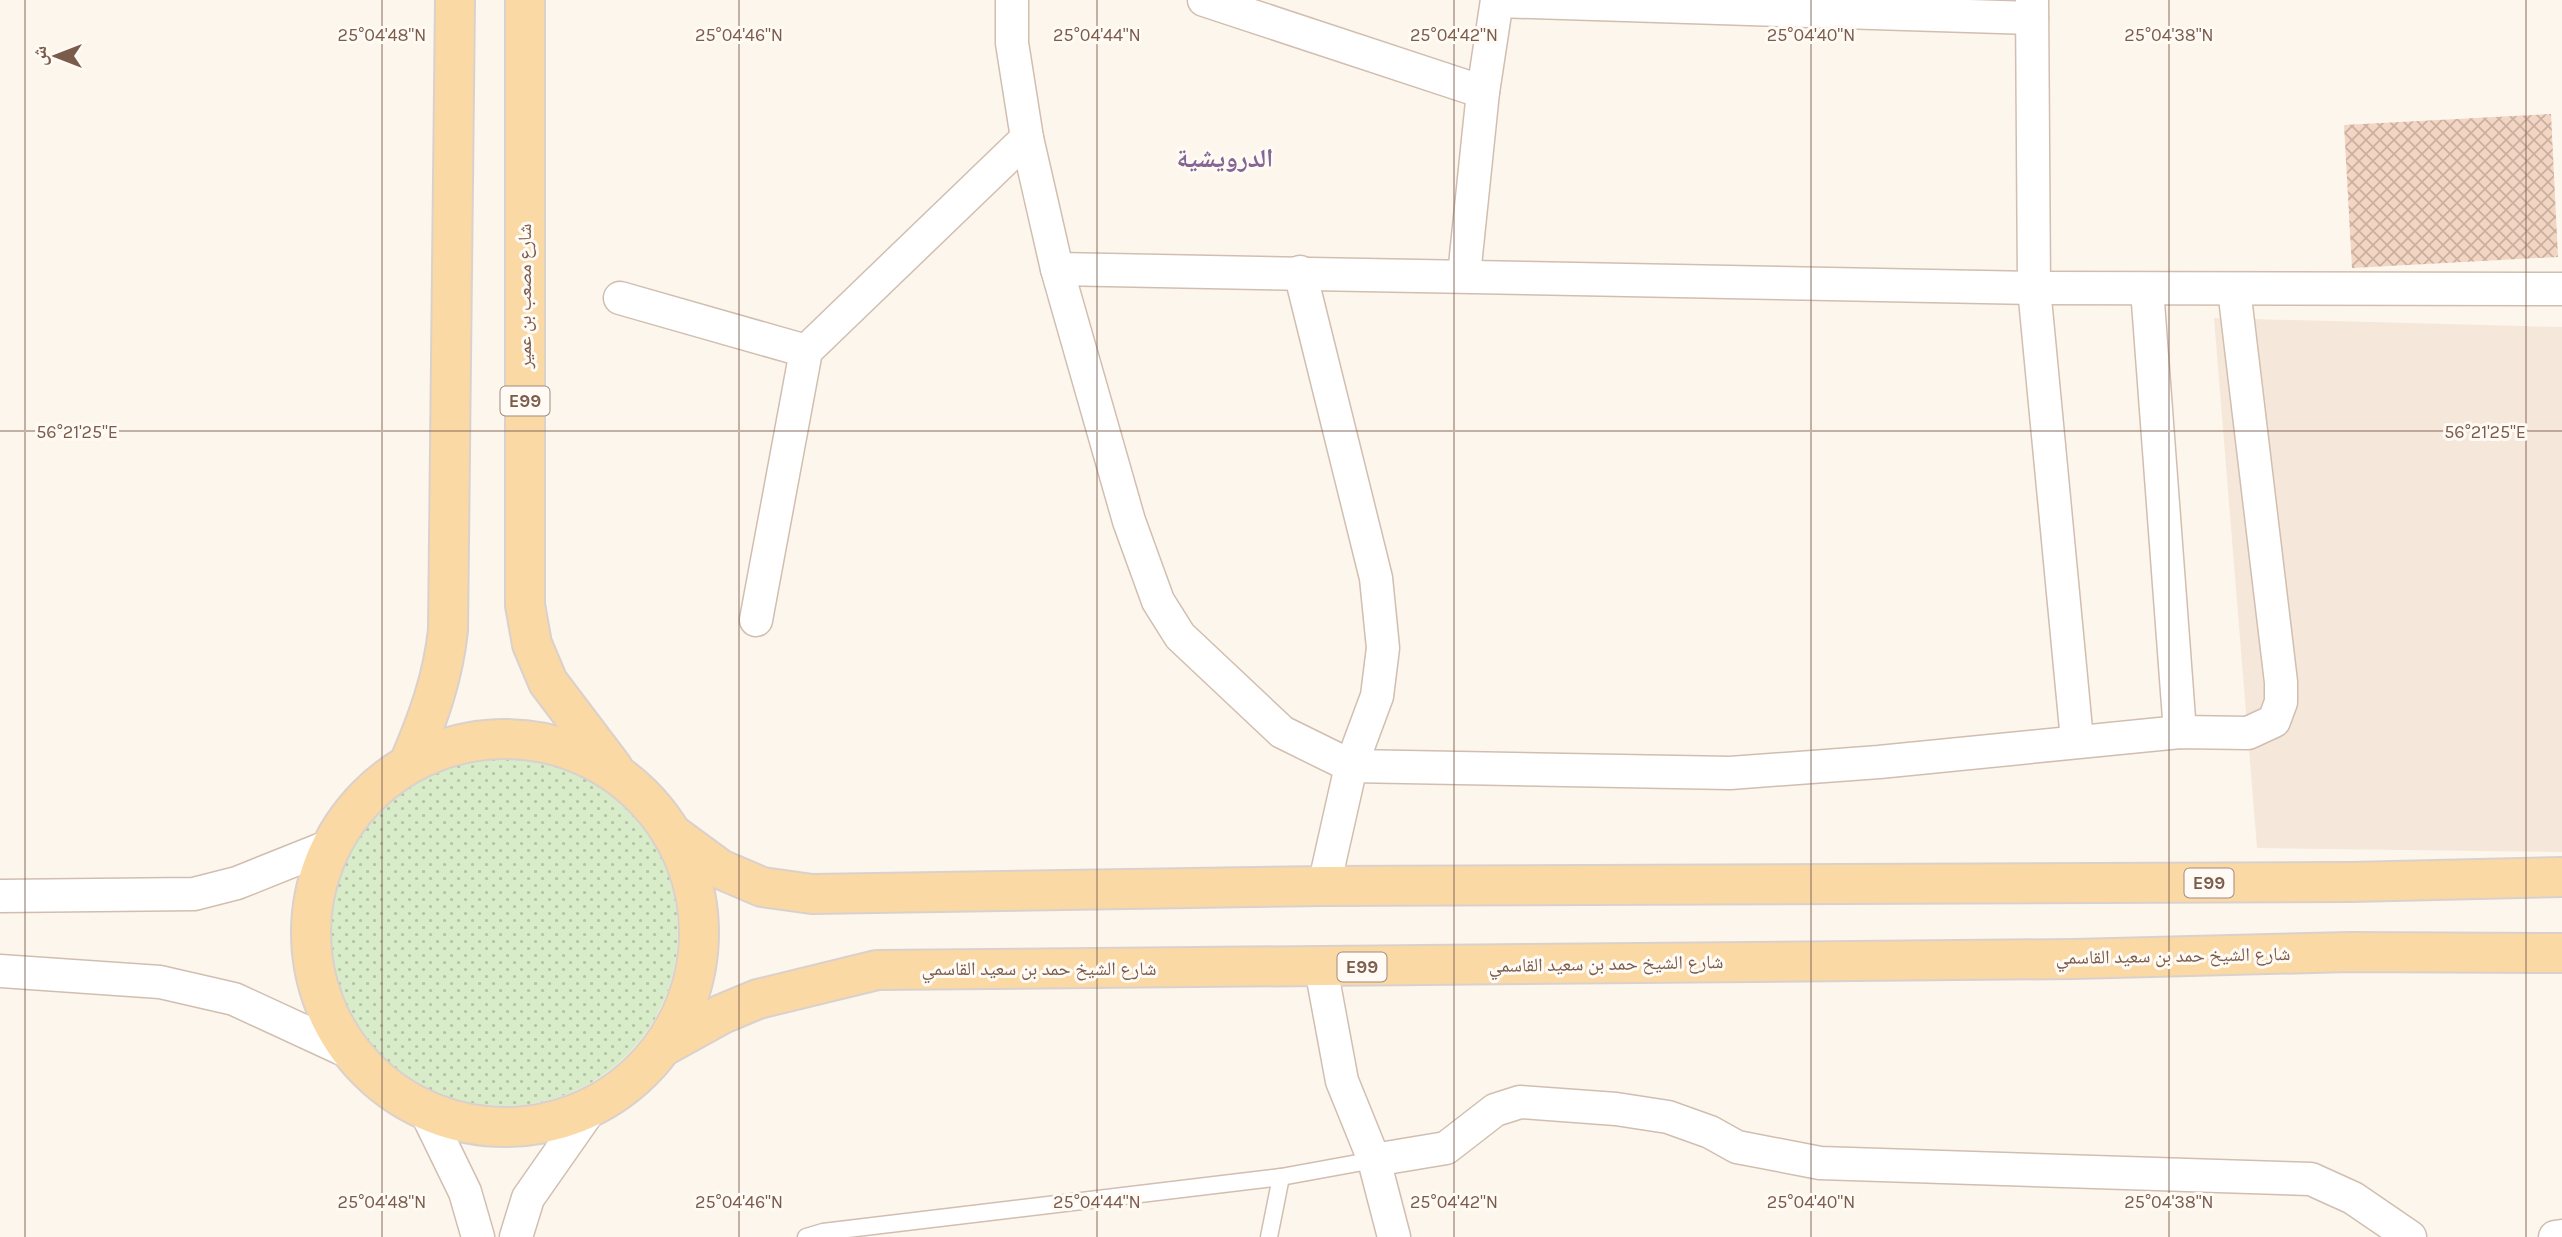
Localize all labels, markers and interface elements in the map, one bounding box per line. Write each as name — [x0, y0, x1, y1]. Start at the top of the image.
north arrow — [21, 21, 91, 91]
text: 25°04'48"N — [338, 24, 426, 46]
text: 25°04'46"N — [695, 24, 783, 46]
text: 25°04'44"N — [1053, 24, 1141, 46]
text: 25°04'42"N — [1410, 24, 1498, 46]
text: 25°04'40"N — [1767, 24, 1855, 46]
text: 25°04'38"N — [2124, 24, 2214, 46]
text: ش — [29, 46, 51, 66]
district label: الدرويشية — [1177, 143, 1273, 174]
street label: شارع مصعب بن عمير — [514, 224, 536, 369]
road number: E99 — [500, 386, 550, 416]
text: 56°21'25"E — [36, 421, 118, 443]
text: 56°21'25"E — [2444, 421, 2526, 443]
road number: E99 — [2184, 868, 2234, 898]
street label: شارع الشيخ حمد بن سعيد القاسمي — [2055, 943, 2291, 973]
street label: شارع الشيخ حمد بن سعيد القاسمي — [1488, 951, 1724, 981]
road number: E99 — [1338, 952, 1386, 982]
street label: شارع الشيخ حمد بن سعيد القاسمي — [922, 958, 1156, 984]
text: 25°04'48"N — [338, 1191, 426, 1213]
text: 25°04'46"N — [695, 1191, 783, 1213]
text: 25°04'44"N — [1053, 1191, 1141, 1213]
text: 25°04'42"N — [1410, 1191, 1498, 1213]
text: 25°04'40"N — [1767, 1191, 1855, 1213]
text: 25°04'38"N — [2124, 1191, 2214, 1213]

